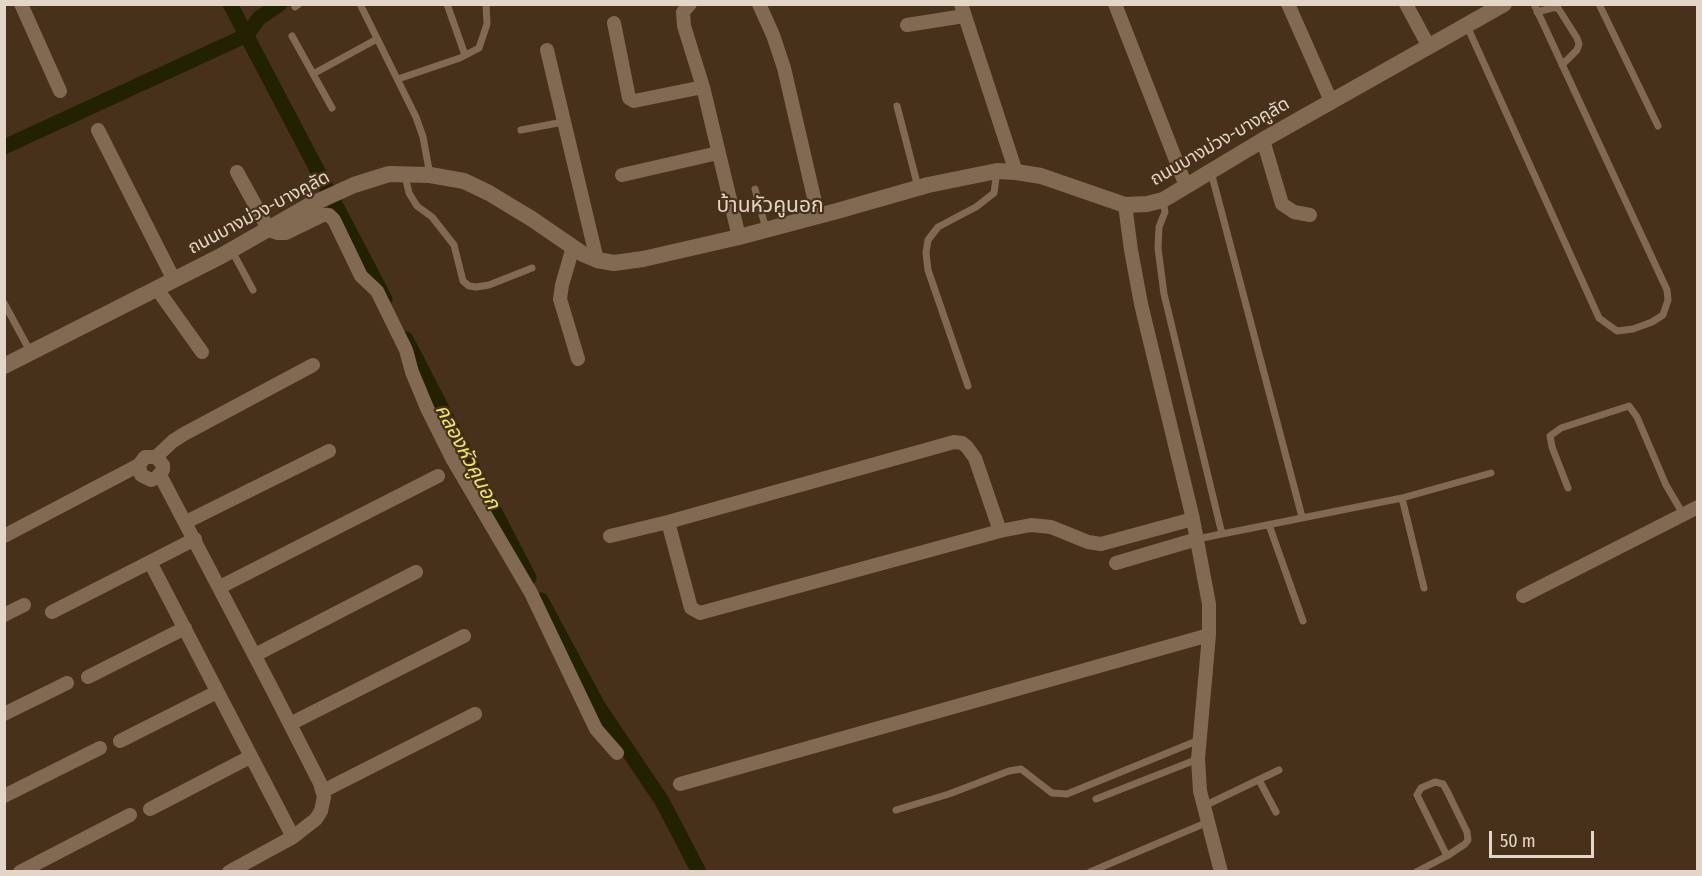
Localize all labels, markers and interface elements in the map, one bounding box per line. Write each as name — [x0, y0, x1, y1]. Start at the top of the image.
street label: ถนนบางม่วง-บางคูลัด — [1147, 93, 1293, 191]
street label: ถนนบางม่วง-บางคูลัด — [185, 167, 333, 259]
district label: บ้านหัวคูนอก — [716, 193, 824, 219]
water label: คลองหัวคูนอก — [429, 400, 505, 514]
scale bar — [1492, 819, 1597, 857]
text: 50 m — [1500, 830, 1536, 852]

